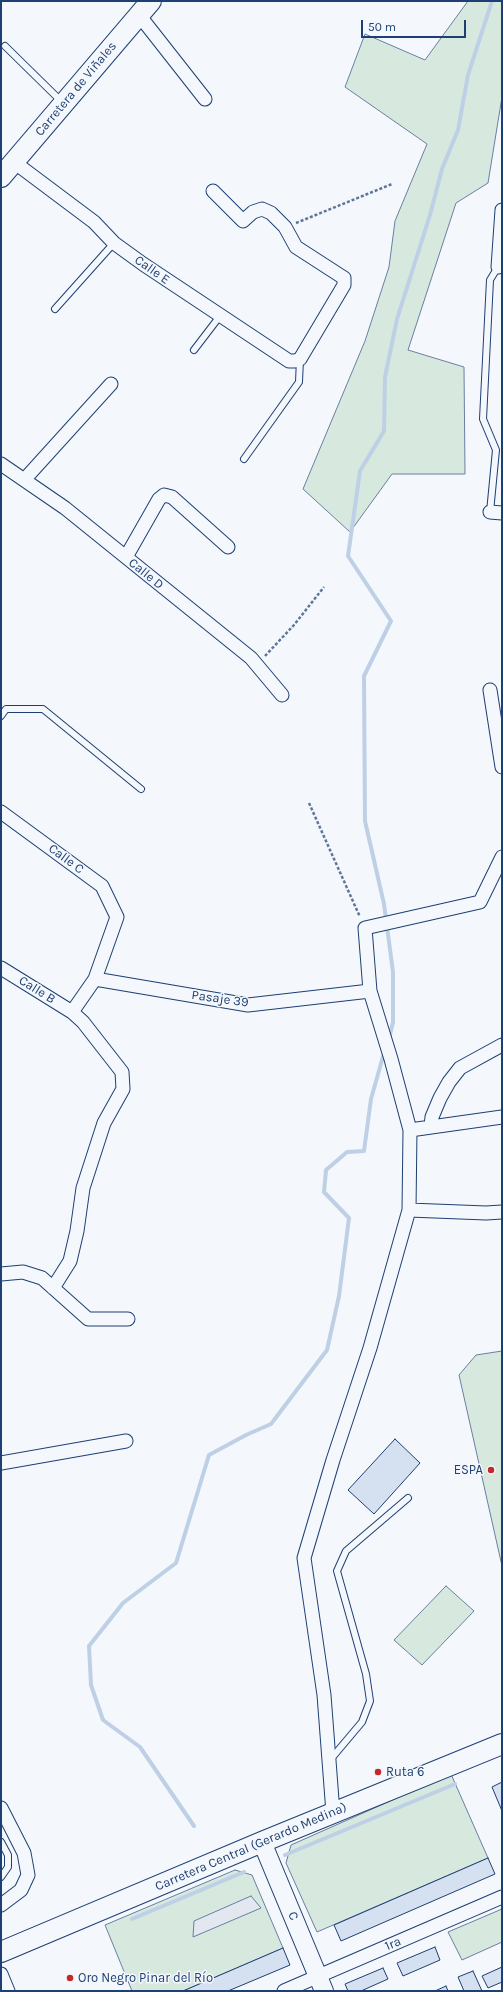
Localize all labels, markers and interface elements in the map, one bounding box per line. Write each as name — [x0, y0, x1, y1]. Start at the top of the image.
scale bar — [363, 12, 468, 38]
text: 50 m — [368, 20, 396, 34]
street label: Carretera de Viñales — [32, 39, 120, 139]
street label: Calle E — [131, 252, 173, 288]
street label: Calle D — [125, 555, 167, 593]
street label: Calle C — [45, 841, 87, 877]
street label: Calle B — [16, 973, 58, 1007]
street label: Pasaje 39 — [190, 987, 250, 1011]
place label: ESPA — [454, 1462, 483, 1478]
marker: ESPA — [486, 1465, 496, 1475]
place label: Ruta 6 — [386, 1764, 424, 1780]
marker: Ruta 6 — [373, 1767, 383, 1777]
street label: Carretera Central (Gerardo Medina) — [153, 1799, 349, 1895]
street label: C — [284, 1909, 302, 1923]
street label: 1ra — [383, 1934, 403, 1954]
place label: Oro Negro Pinar del Río — [78, 1970, 213, 1986]
marker: Oro Negro Pinar del Río — [65, 1973, 75, 1983]

